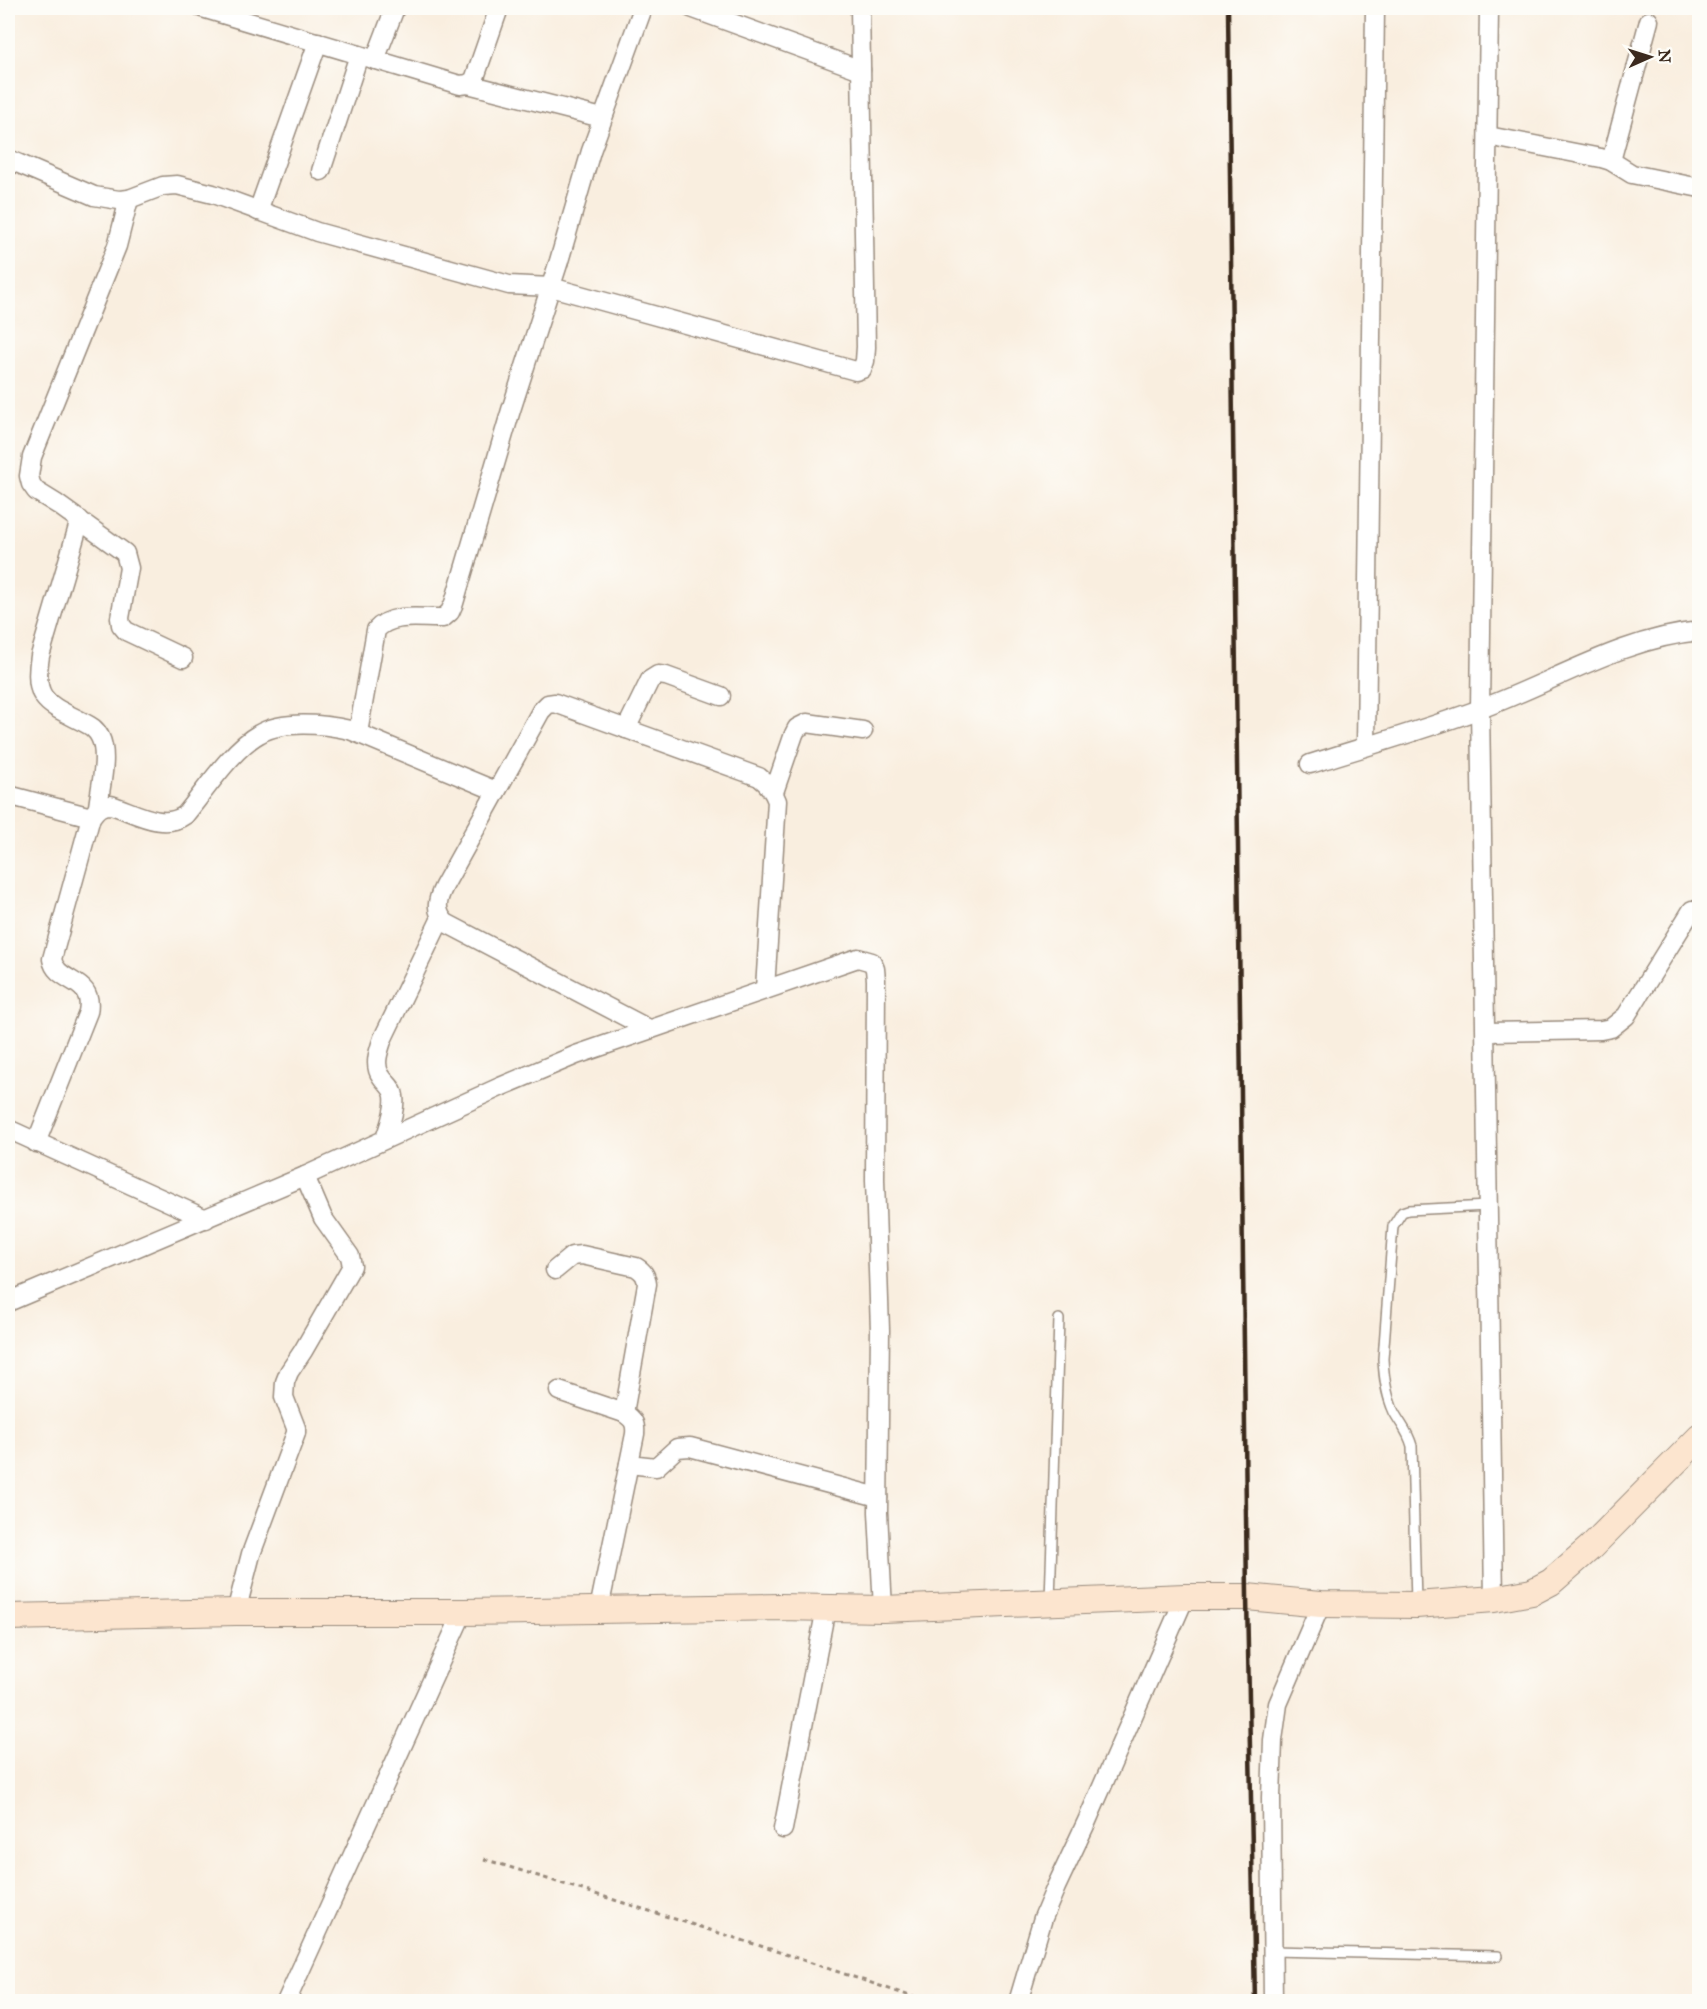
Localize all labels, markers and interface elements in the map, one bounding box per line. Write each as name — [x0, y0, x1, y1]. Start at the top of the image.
north arrow — [1620, 27, 1680, 87]
text: N — [1655, 49, 1674, 64]

